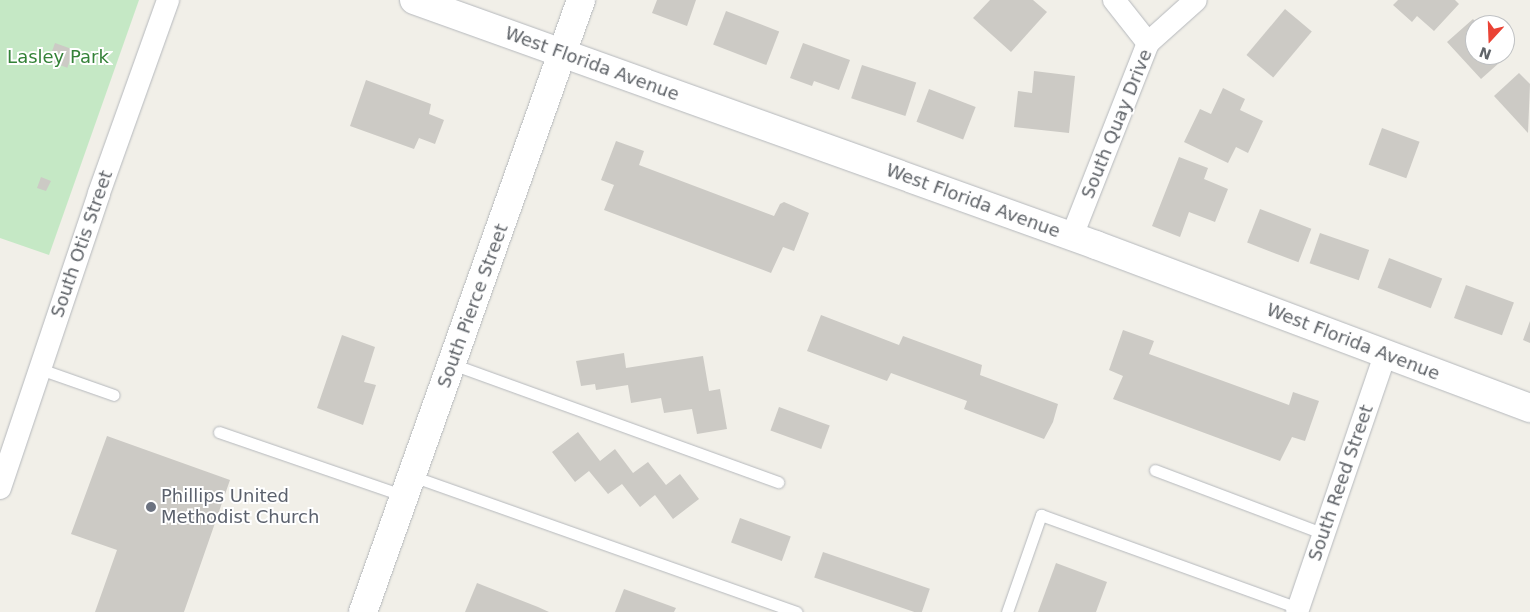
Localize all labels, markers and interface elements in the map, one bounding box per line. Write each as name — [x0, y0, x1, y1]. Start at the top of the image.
north arrow — [1465, 15, 1515, 65]
street label: West Florida Avenue — [502, 22, 682, 106]
text: N — [1477, 44, 1493, 63]
park label: Lasley Park — [7, 46, 109, 68]
street label: South Quay Drive — [1077, 46, 1157, 202]
street label: West Florida Avenue — [883, 159, 1063, 243]
street label: South Otis Street — [47, 168, 117, 320]
street label: South Pierce Street — [433, 221, 513, 391]
street label: West Florida Avenue — [1263, 299, 1443, 385]
street label: South Reed Street — [1304, 402, 1378, 564]
place label: Phillips United Methodist Church — [161, 486, 319, 528]
marker: Phillips United Methodist Church — [145, 501, 157, 513]

